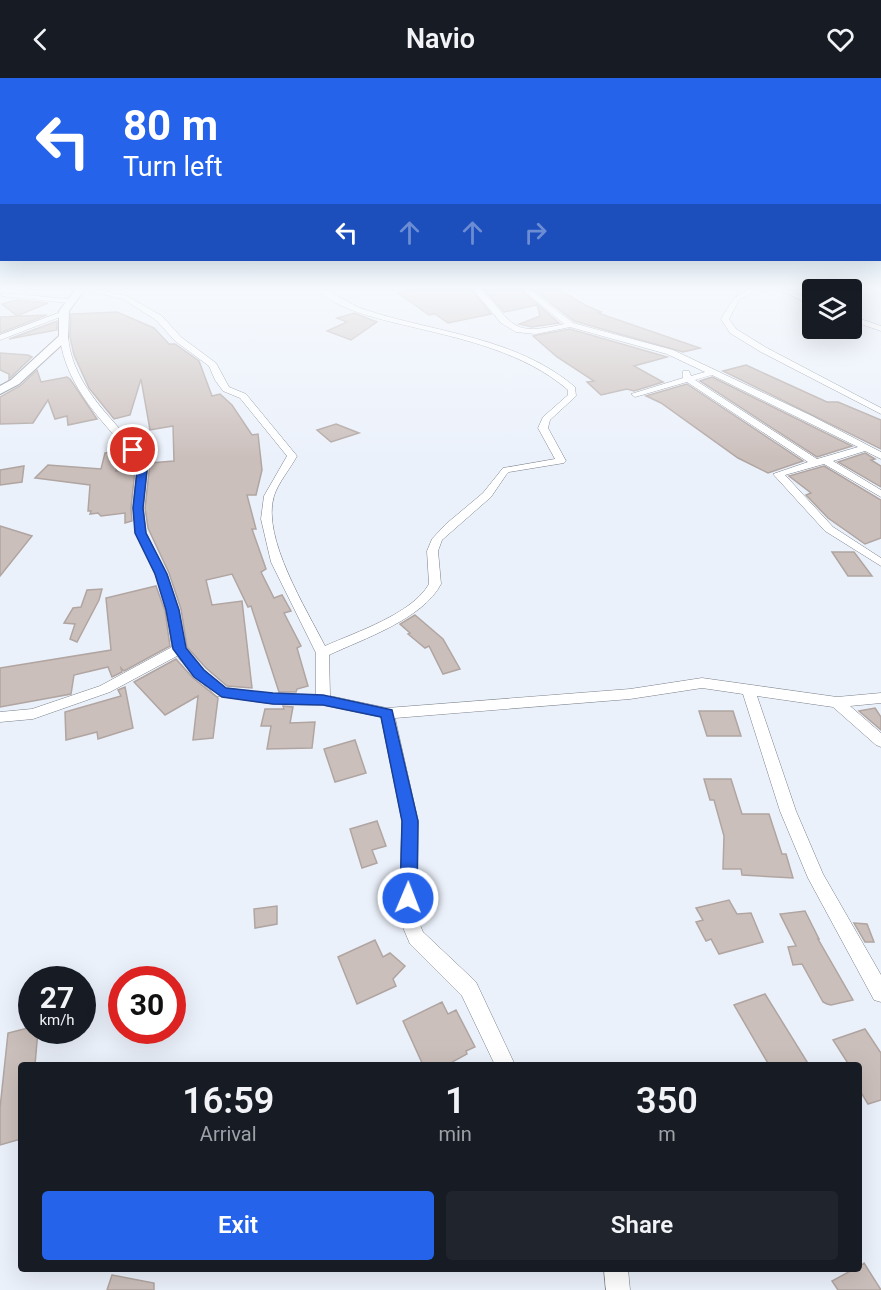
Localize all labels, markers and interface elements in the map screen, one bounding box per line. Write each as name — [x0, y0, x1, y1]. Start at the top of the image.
icon: back — [24, 23, 57, 56]
text: Navio — [406, 23, 475, 55]
icon: heart — [824, 23, 857, 56]
text: 80 m — [123, 101, 218, 150]
icon: left — [24, 102, 102, 180]
text: Turn left — [123, 151, 223, 183]
icon: left — [330, 216, 363, 249]
icon: ahead — [393, 216, 426, 249]
icon: ahead — [456, 216, 489, 249]
icon: right — [519, 216, 552, 249]
map controls — [802, 279, 862, 339]
button: layers — [802, 279, 862, 339]
pin — [107, 424, 158, 475]
icon: arrive — [116, 433, 149, 466]
position arrow — [376, 866, 440, 930]
speed limit sign: 30 — [108, 966, 186, 1044]
text: 27 — [40, 980, 74, 1015]
text: km/h — [39, 1011, 75, 1029]
text: 16:59 — [182, 1080, 274, 1122]
text: 1 — [445, 1080, 465, 1122]
text: 350 — [636, 1080, 698, 1122]
text: Arrival — [200, 1122, 257, 1146]
text: min — [438, 1122, 472, 1146]
text: m — [658, 1122, 676, 1146]
button: Exit — [42, 1191, 434, 1260]
button: Share — [446, 1191, 838, 1260]

